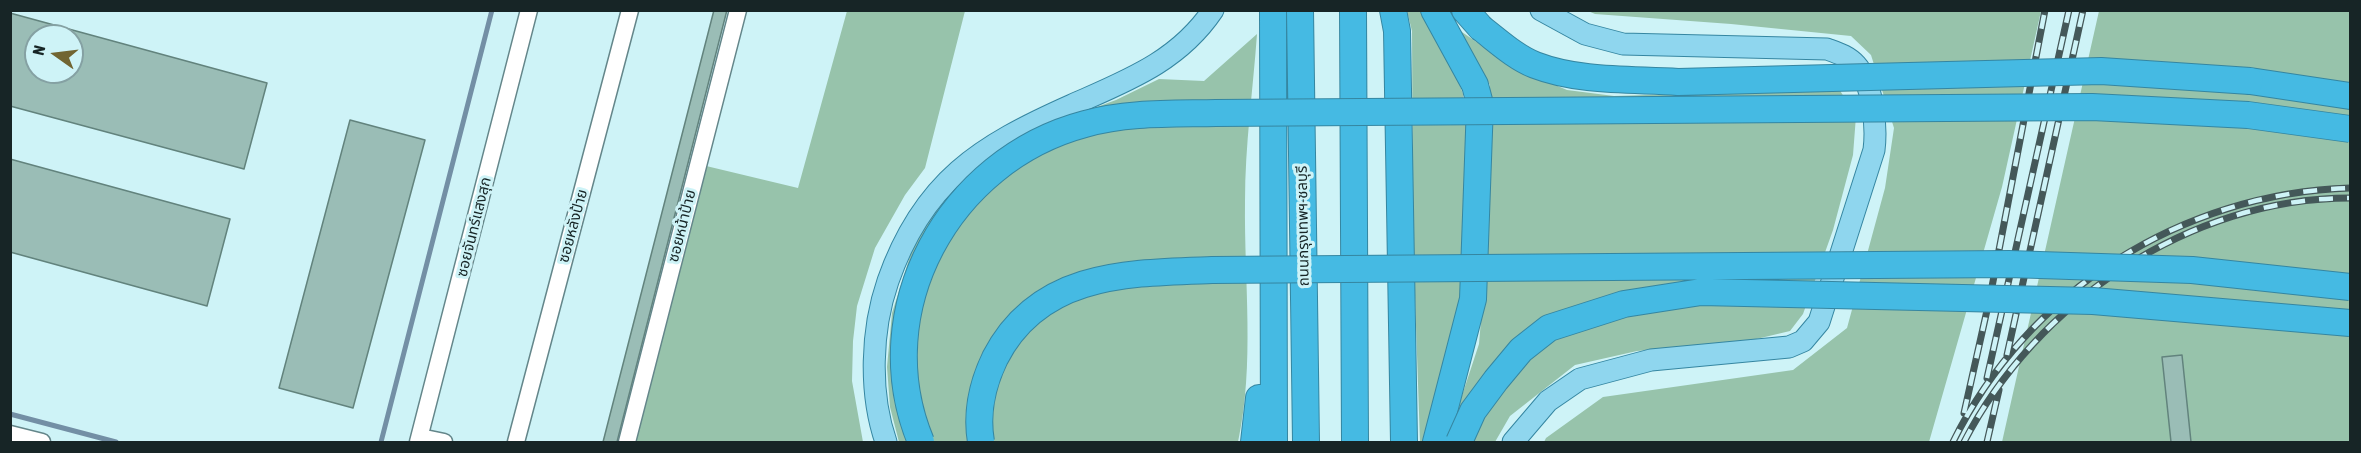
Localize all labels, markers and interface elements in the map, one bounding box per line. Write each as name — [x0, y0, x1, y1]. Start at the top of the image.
north arrow — [24, 24, 84, 84]
text: N — [29, 43, 48, 57]
street label: ถนนกรุงเทพฯ-ชลบุรี — [1293, 166, 1313, 286]
street label: ซอยจันทร์แสงสุก — [453, 175, 495, 279]
street label: ซอยหลังป้าย — [555, 187, 591, 265]
street label: ซอยหน้าป้าย — [664, 188, 700, 264]

